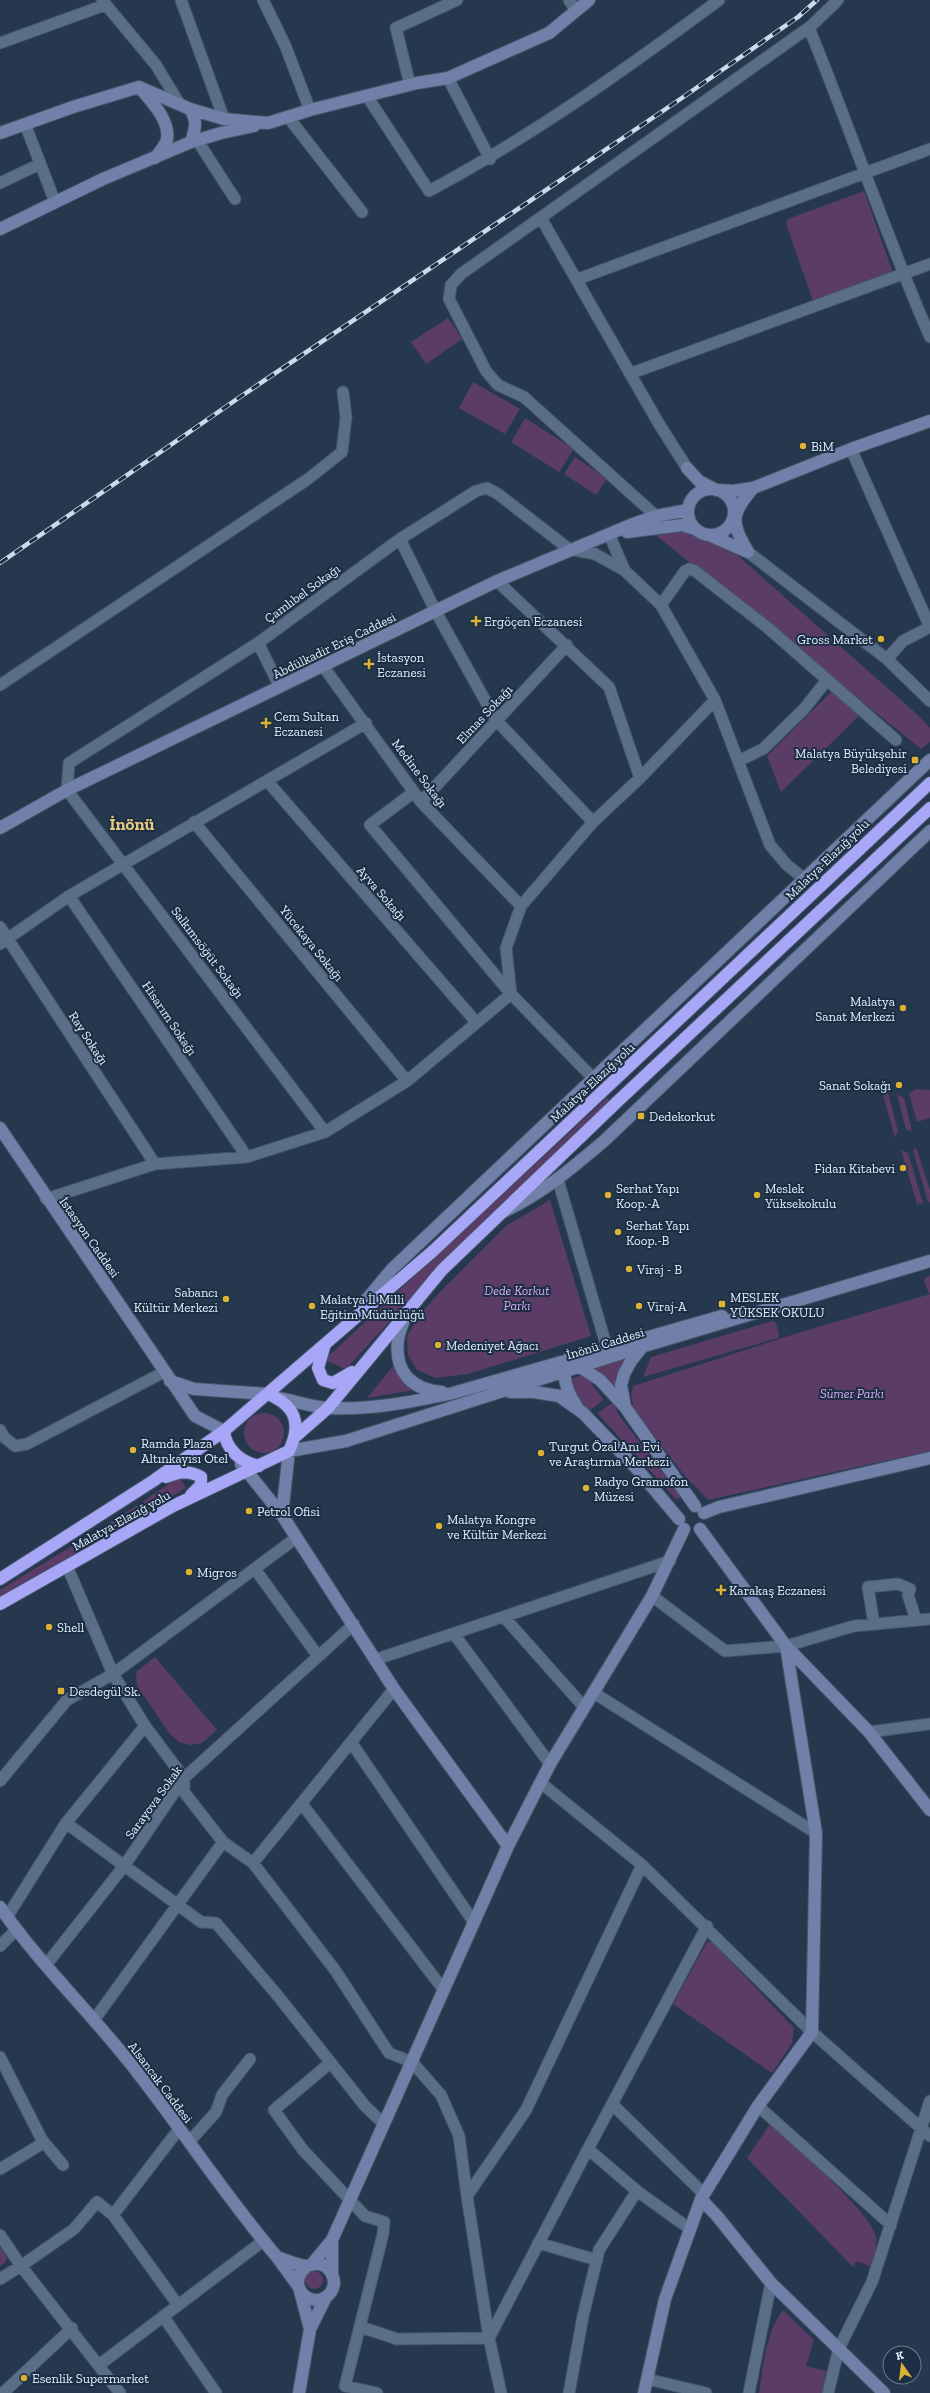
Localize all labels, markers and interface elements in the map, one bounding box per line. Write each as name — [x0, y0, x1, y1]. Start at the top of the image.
place label: BiM — [811, 439, 834, 454]
marker: BiM — [798, 441, 808, 451]
street label: Çamlıbel Sokağı — [262, 561, 343, 626]
street label: Abdülkadir Eriş Caddesi — [270, 609, 399, 682]
place label: Ergöçen Eczanesi — [484, 614, 583, 629]
marker: Ergöçen Eczanesi — [471, 616, 481, 626]
place label: Gross Market — [797, 632, 873, 647]
marker: Gross Market — [876, 634, 886, 644]
place label: İstasyon Eczanesi — [377, 650, 426, 680]
marker: İstasyon Eczanesi — [364, 659, 374, 669]
street label: Elmas Sokağı — [453, 682, 516, 747]
place label: Cem Sultan Eczanesi — [274, 709, 339, 739]
marker: Cem Sultan Eczanesi — [261, 718, 271, 728]
street label: Medine Sokağı — [389, 736, 450, 811]
place label: Malatya Büyükşehir Belediyesi — [795, 746, 907, 776]
marker: Malatya Büyükşehir Belediyesi — [910, 755, 920, 765]
district label: İnönü — [110, 814, 154, 834]
street label: Malatya-Elazığ yolu — [783, 815, 873, 903]
street label: Ayva Sokağı — [354, 863, 410, 924]
street label: Yücekaya Sokağı — [276, 902, 347, 984]
street label: Salkımsöğüt Sokağı — [168, 904, 247, 1001]
street label: Hisarım Sokağı — [139, 978, 200, 1058]
place label: Malatya Sanat Merkezi — [815, 994, 896, 1024]
marker: Malatya Sanat Merkezi — [898, 1003, 908, 1013]
street label: Ray Sokağı — [66, 1009, 112, 1068]
street label: Malatya-Elazığ yolu — [547, 1039, 638, 1125]
place label: Sanat Sokağı — [819, 1078, 891, 1093]
marker: Sanat Sokağı — [894, 1080, 904, 1090]
place label: Dedekorkut — [649, 1109, 715, 1124]
marker: Dedekorkut — [636, 1111, 646, 1121]
place label: Fidan Kitabevi — [814, 1161, 895, 1176]
marker: Fidan Kitabevi — [898, 1163, 908, 1173]
place label: Serhat Yapı Koop.-A — [616, 1181, 680, 1211]
place label: Meslek Yüksekokulu — [764, 1181, 837, 1211]
marker: Serhat Yapı Koop.-A — [603, 1190, 613, 1200]
marker: Meslek Yüksekokulu — [752, 1190, 762, 1200]
street label: İstasyon Caddesi — [56, 1194, 123, 1281]
place label: Serhat Yapı Koop.-B — [626, 1218, 690, 1248]
marker: Serhat Yapı Koop.-B — [613, 1227, 623, 1237]
place label: Viraj - B — [636, 1262, 682, 1278]
marker: Viraj - B — [624, 1264, 634, 1274]
park label: Dede Korkut Parkı — [484, 1283, 550, 1313]
place label: Sabancı Kültür Merkezi — [134, 1285, 218, 1315]
place label: MESLEK YÜKSEK OKULU — [729, 1290, 825, 1320]
place label: Malatya İl Milli Eğitim Müdürlüğü — [320, 1292, 425, 1322]
marker: Sabancı Kültür Merkezi — [221, 1294, 231, 1304]
place label: Viraj-A — [646, 1299, 687, 1315]
marker: MESLEK YÜKSEK OKULU — [717, 1299, 727, 1309]
marker: Malatya İl Milli Eğitim Müdürlüğü — [307, 1301, 317, 1311]
marker: Viraj-A — [634, 1301, 644, 1311]
street label: İnönü Caddesi — [565, 1324, 646, 1362]
place label: Medeniyet Ağacı — [446, 1338, 539, 1353]
marker: Medeniyet Ağacı — [433, 1340, 443, 1350]
park label: Sümer Parkı — [820, 1386, 884, 1401]
place label: Ramda Plaza Altınkayısı Otel — [141, 1436, 229, 1466]
place label: Turgut Özal Anı Evi ve Araştırma Merkezi — [549, 1439, 670, 1469]
marker: Ramda Plaza Altınkayısı Otel — [128, 1445, 138, 1455]
marker: Turgut Özal Anı Evi ve Araştırma Merkezi — [536, 1448, 546, 1458]
place label: Radyo Gramofon Müzesi — [594, 1474, 689, 1504]
marker: Radyo Gramofon Müzesi — [581, 1483, 591, 1493]
street label: Malatya-Elazığ yolu — [70, 1487, 174, 1554]
place label: Petrol Ofisi — [257, 1504, 320, 1519]
marker: Petrol Ofisi — [244, 1506, 254, 1516]
place label: Malatya Kongre ve Kültür Merkezi — [447, 1512, 547, 1542]
marker: Malatya Kongre ve Kültür Merkezi — [434, 1521, 444, 1531]
place label: Migros — [197, 1565, 237, 1580]
marker: Migros — [184, 1567, 194, 1577]
place label: Karakaş Eczanesi — [729, 1583, 826, 1598]
marker: Karakaş Eczanesi — [716, 1585, 726, 1595]
place label: Shell — [57, 1620, 85, 1635]
marker: Shell — [44, 1622, 54, 1632]
place label: Desdegül Sk. — [69, 1684, 141, 1699]
marker: Desdegül Sk. — [56, 1686, 66, 1696]
street label: Sarayova Sokak — [122, 1763, 185, 1842]
street label: Alsancak Caddesi — [125, 2039, 196, 2126]
north arrow — [882, 2345, 922, 2385]
text: K — [895, 2348, 905, 2363]
place label: Esenlik Supermarket — [32, 2371, 149, 2386]
marker: Esenlik Supermarket — [19, 2373, 29, 2383]

